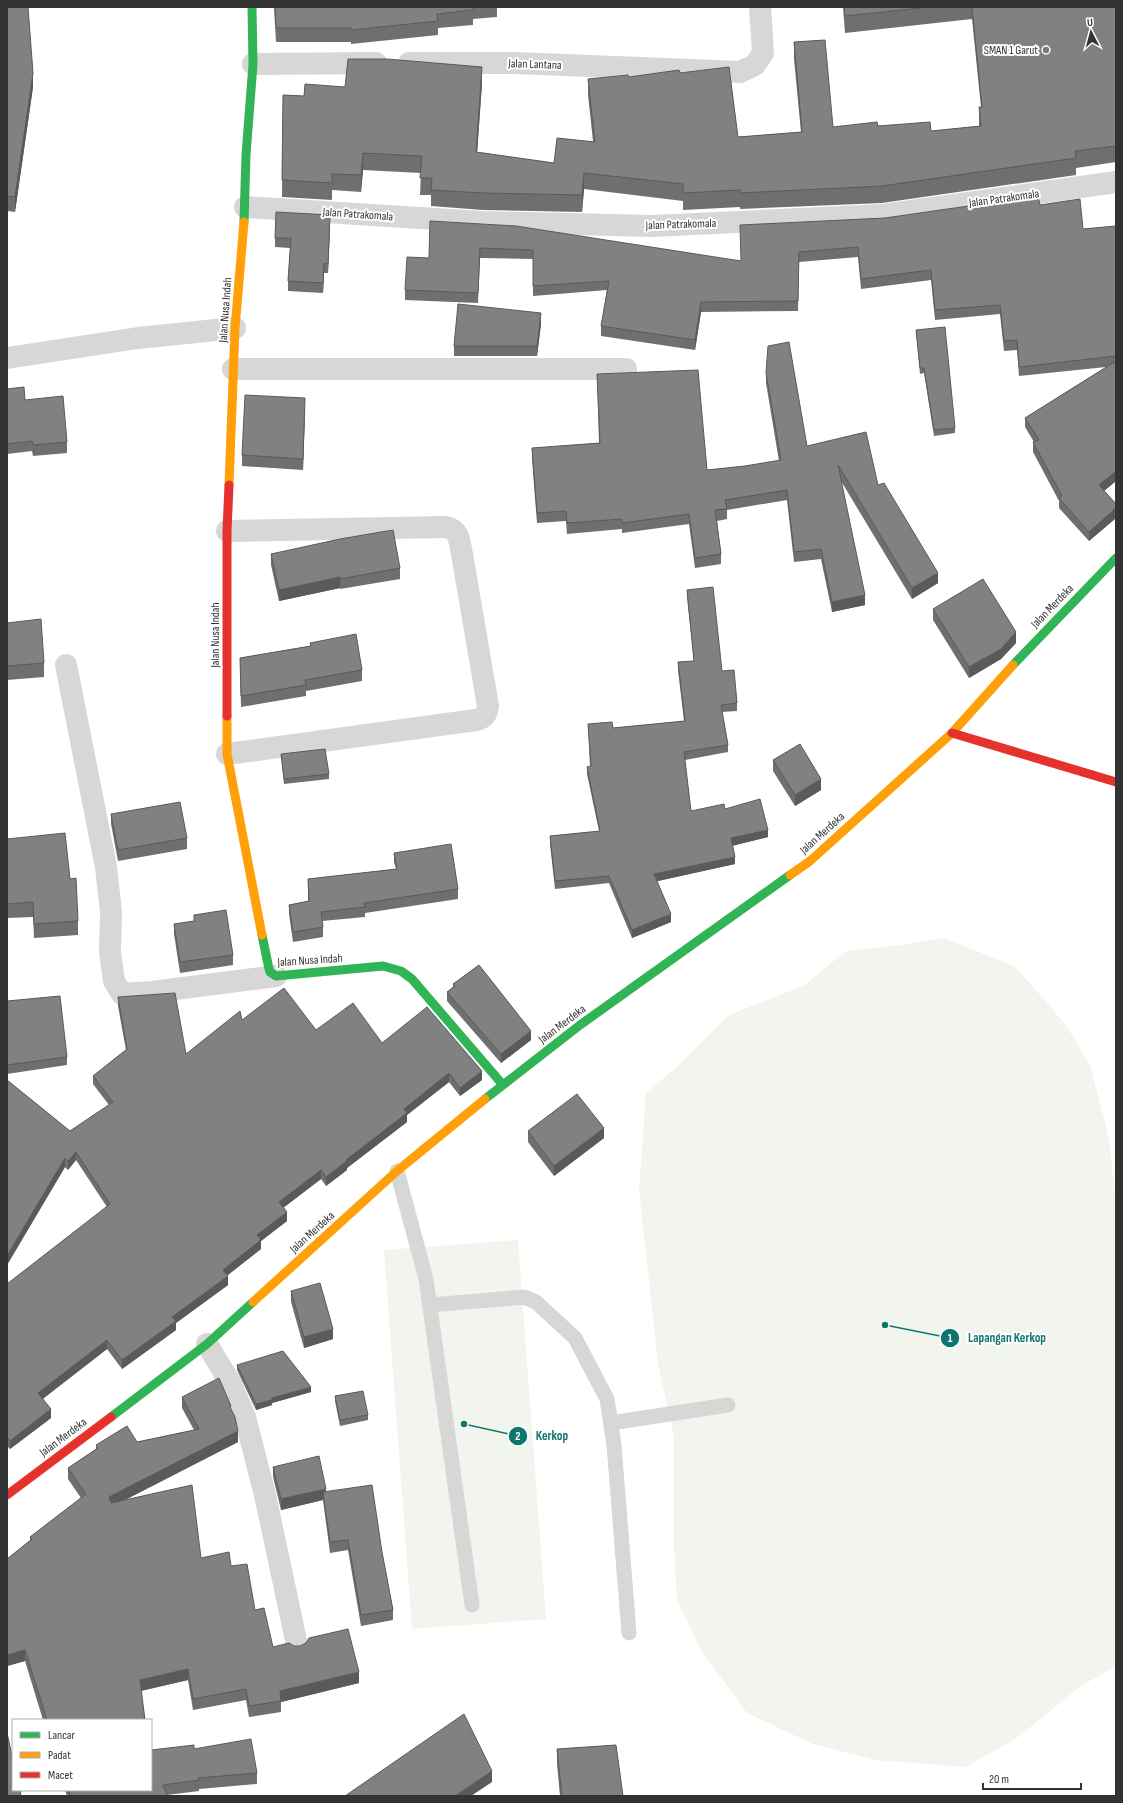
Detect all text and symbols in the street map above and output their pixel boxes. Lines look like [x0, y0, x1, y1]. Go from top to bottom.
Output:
north arrow [1071, 12, 1111, 52]
text: U [1086, 16, 1094, 29]
place label: SMAN 1 Garut [984, 43, 1038, 58]
marker: SMAN 1 Garut [1041, 45, 1051, 55]
street label: Jalan Lantana [507, 56, 562, 73]
street label: Jalan Patrakomala [967, 186, 1040, 211]
street label: Jalan Patrakomala [321, 204, 394, 224]
street label: Jalan Patrakomala [644, 216, 717, 233]
street label: Jalan Nusa Indah [216, 277, 235, 344]
street label: Jalan Merdeka [1027, 581, 1077, 632]
street label: Jalan Nusa Indah [208, 602, 223, 669]
street label: Jalan Merdeka [796, 809, 848, 858]
street label: Jalan Nusa Indah [276, 951, 343, 970]
street label: Jalan Merdeka [535, 1002, 589, 1048]
street label: Jalan Merdeka [286, 1208, 338, 1257]
callout: Lapangan Kerkop [940, 1325, 1054, 1350]
text: Lapangan Kerkop [968, 1330, 1046, 1346]
text: 1 [948, 1331, 953, 1346]
street label: Jalan Merdeka [36, 1415, 90, 1461]
callout: Kerkop [508, 1423, 576, 1448]
text: Kerkop [536, 1428, 568, 1444]
text: 2 [515, 1429, 521, 1444]
legend [12, 1719, 152, 1791]
text: Lancar [48, 1728, 75, 1743]
text: Padat [48, 1748, 71, 1763]
scale bar [983, 1765, 1081, 1791]
text: Macet [48, 1768, 73, 1783]
text: 20 m [989, 1772, 1009, 1787]

